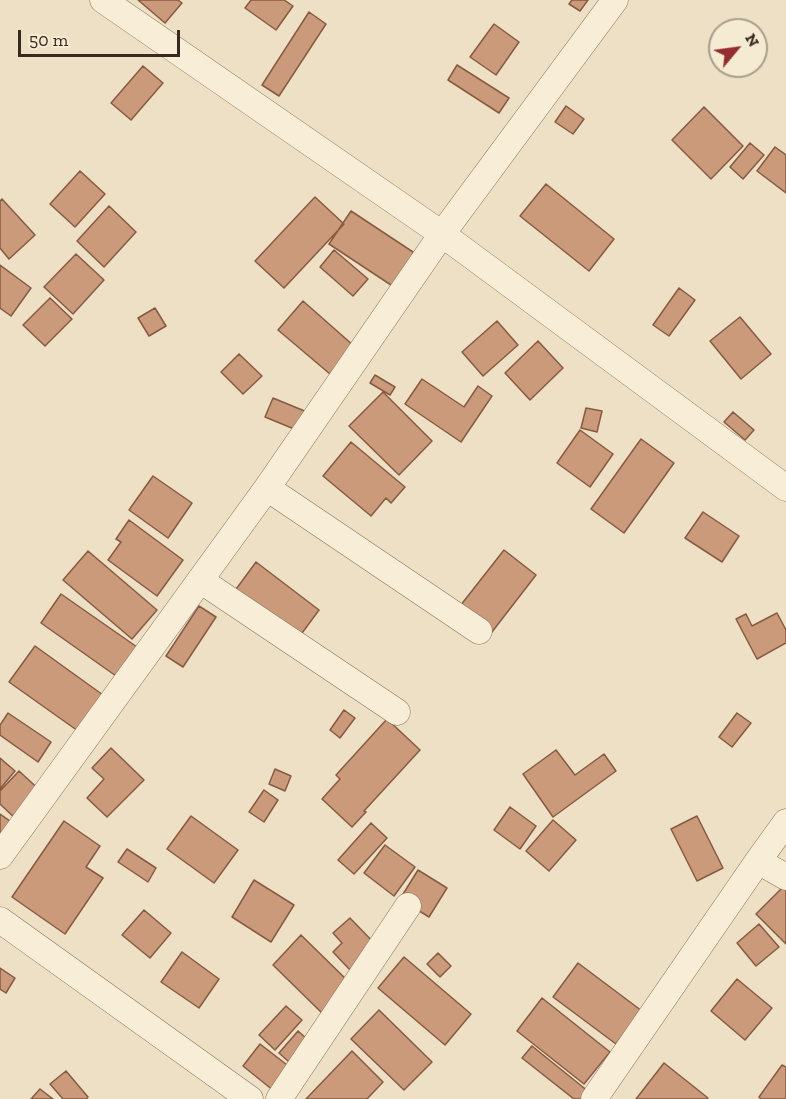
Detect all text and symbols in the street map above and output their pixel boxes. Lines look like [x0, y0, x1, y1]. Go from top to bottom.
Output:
scale bar [21, 18, 183, 56]
north arrow [708, 18, 768, 78]
text: 50 m [29, 29, 68, 51]
text: N [741, 30, 764, 50]

